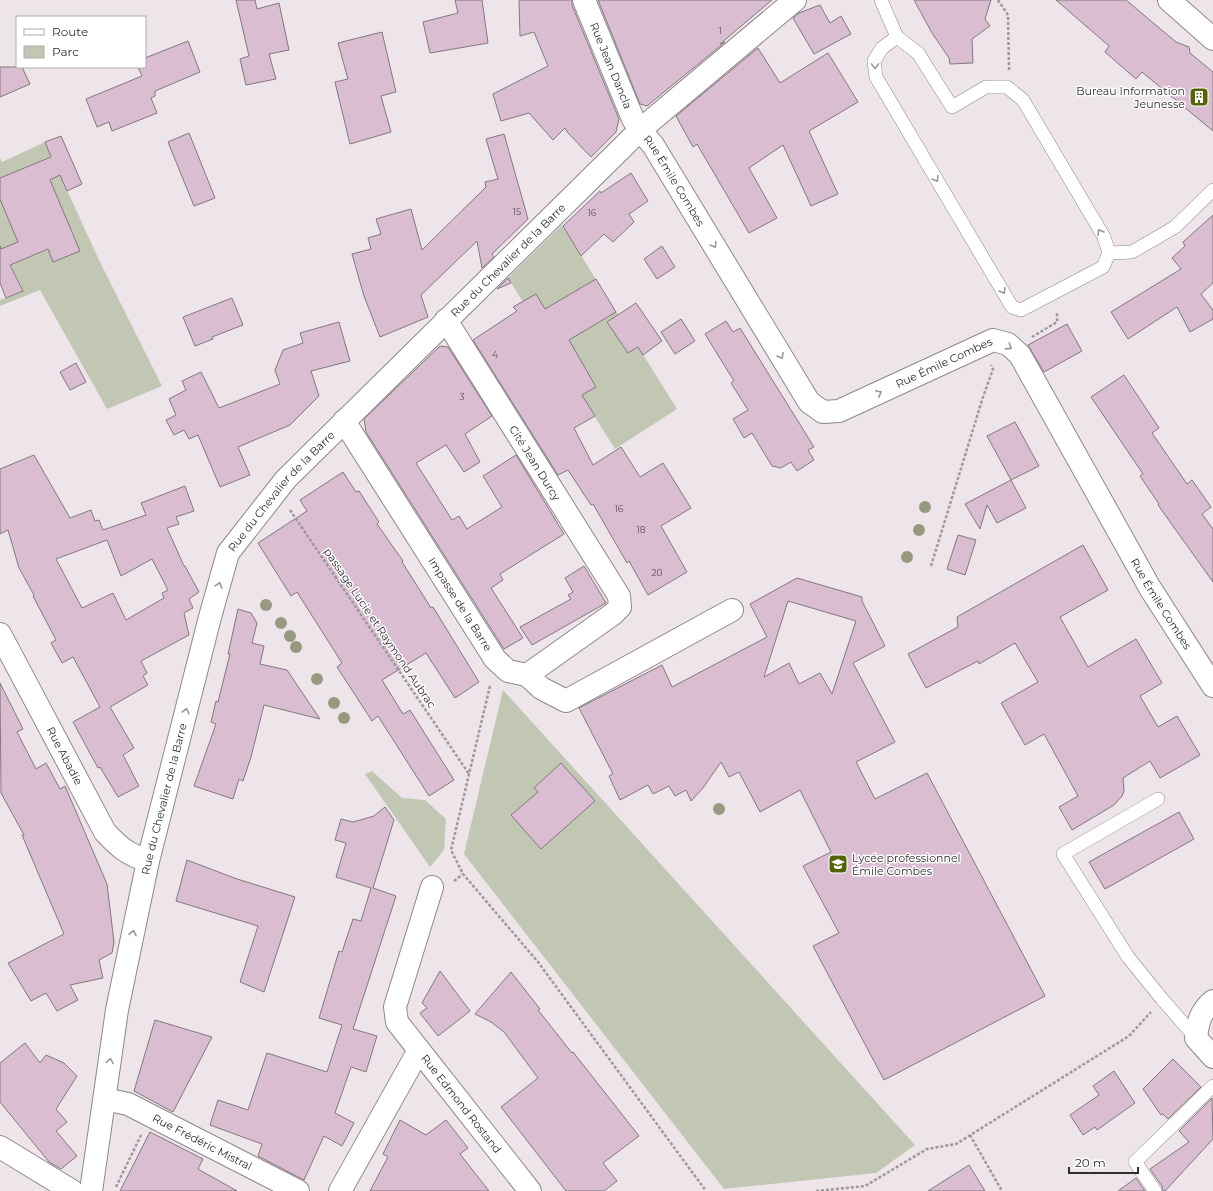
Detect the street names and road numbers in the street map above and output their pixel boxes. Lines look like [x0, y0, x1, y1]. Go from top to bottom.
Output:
street label: Rue Jean Dancla [587, 20, 635, 111]
street label: Rue Émile Combes [640, 132, 708, 229]
street label: Rue du Chevalier de la Barre [447, 200, 569, 320]
street label: Rue Émile Combes [893, 334, 995, 391]
street label: Cité Jean Durcy [506, 423, 564, 503]
street label: Rue du Chevalier de la Barre [225, 428, 338, 554]
street label: passage Lucie et Raymond Aubrac [321, 545, 439, 711]
street label: Impasse de la Barre [425, 555, 495, 654]
street label: Rue Émile Combes [1128, 556, 1195, 653]
street label: Rue du Chevalier de la Barre [138, 721, 190, 876]
street label: Rue Abadie [44, 724, 86, 788]
street label: Rue Edmond Rostand [418, 1051, 505, 1156]
street label: Rue Frédéric Mistral [150, 1111, 254, 1173]

